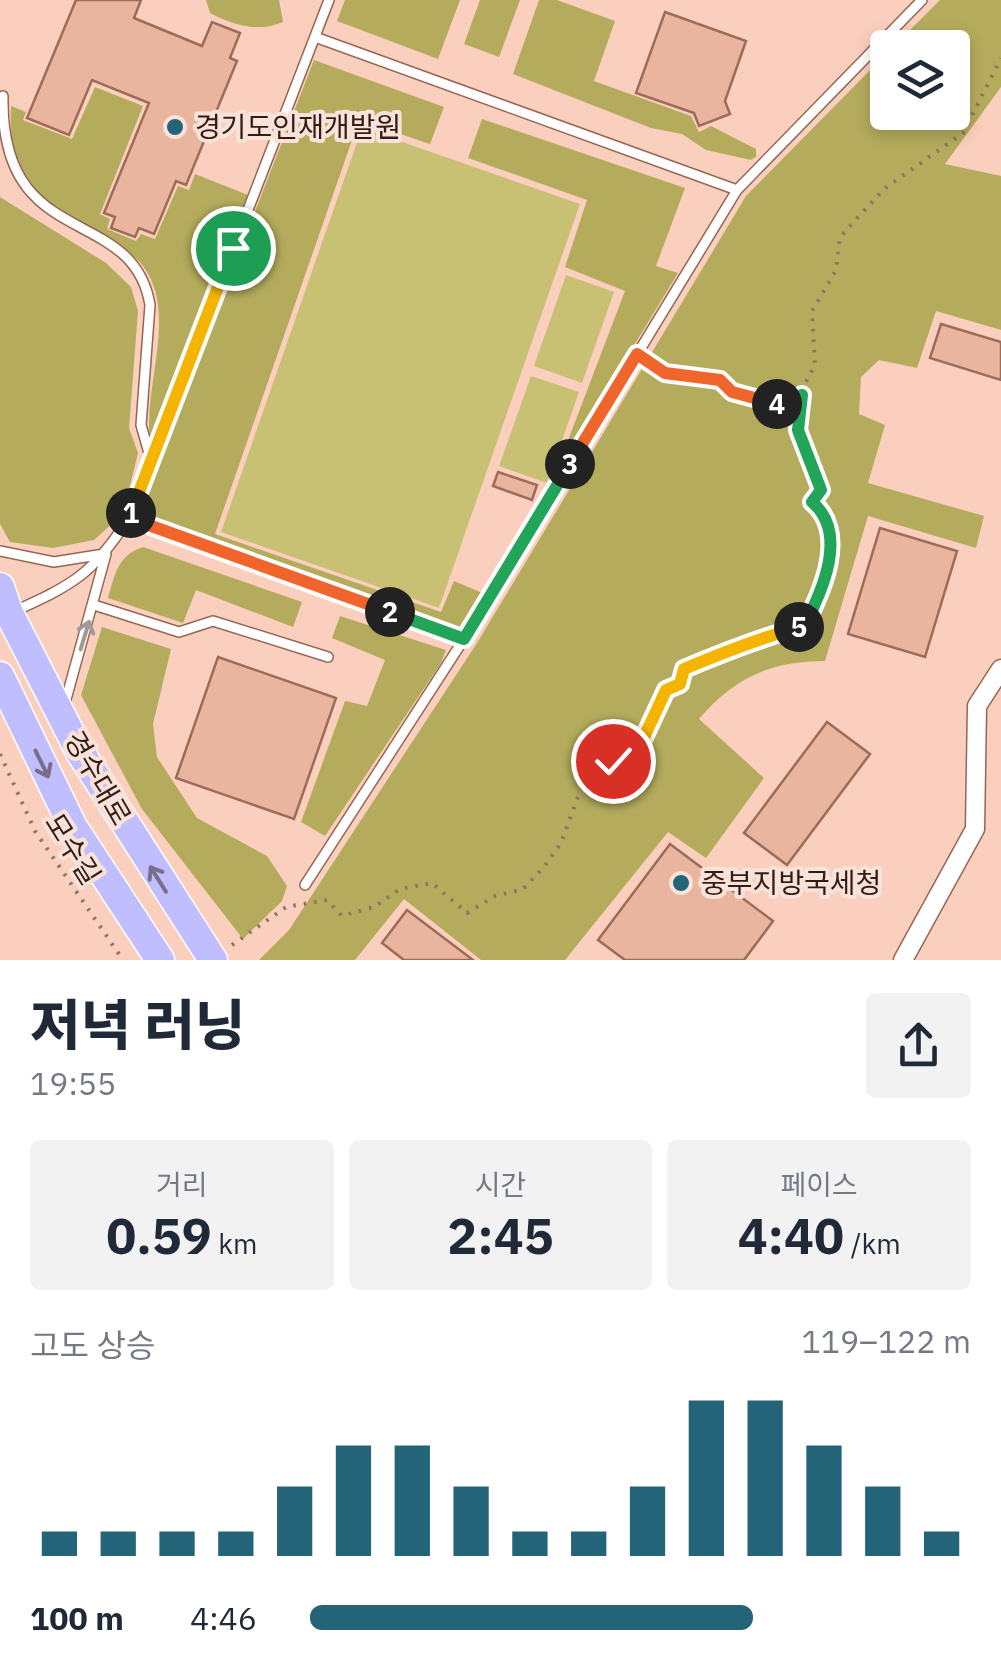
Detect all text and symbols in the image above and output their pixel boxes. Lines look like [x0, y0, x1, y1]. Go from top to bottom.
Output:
map controls [870, 30, 970, 130]
button: layers [870, 30, 970, 130]
place label: 경기도인재개발원 [195, 108, 401, 145]
marker: 경기도인재개발원 [164, 116, 186, 138]
pin [191, 206, 276, 291]
icon: arrive [206, 221, 261, 276]
pin: 4 [752, 379, 802, 429]
text: 4 [769, 385, 785, 422]
pin: 3 [545, 439, 595, 489]
text: 3 [562, 445, 578, 482]
pin: 1 [106, 488, 156, 538]
text: 1 [123, 494, 139, 531]
pin: 2 [365, 587, 415, 637]
text: 2 [382, 593, 398, 630]
pin: 5 [774, 602, 824, 652]
text: 5 [791, 608, 807, 645]
one-way arrow [77, 619, 95, 651]
pin [571, 719, 656, 804]
street label: 경수대로 [57, 724, 140, 832]
icon: check [586, 734, 641, 789]
one-way arrow [34, 748, 53, 778]
street label: 모수길 [37, 806, 110, 891]
place label: 중부지방국세청 [701, 864, 881, 901]
one-way arrow [148, 865, 169, 894]
marker: 중부지방국세청 [670, 872, 692, 894]
text: 저녁 러닝 [30, 989, 245, 1060]
button: share [866, 993, 971, 1098]
text: 19:55 [30, 1062, 116, 1104]
text: 거리 [156, 1166, 208, 1203]
text: 시간 [475, 1166, 526, 1203]
text: 페이스 [781, 1166, 858, 1203]
text: 0.59 [106, 1203, 212, 1268]
text: 2:45 [447, 1203, 554, 1268]
text: 4:40 [738, 1203, 844, 1268]
text: km [212, 1225, 257, 1262]
text: /km [844, 1225, 901, 1262]
text: 119–122 m [801, 1320, 971, 1362]
text: 고도 상승 [30, 1324, 155, 1366]
text: 100 m [30, 1597, 124, 1639]
text: 4:46 [190, 1597, 257, 1639]

